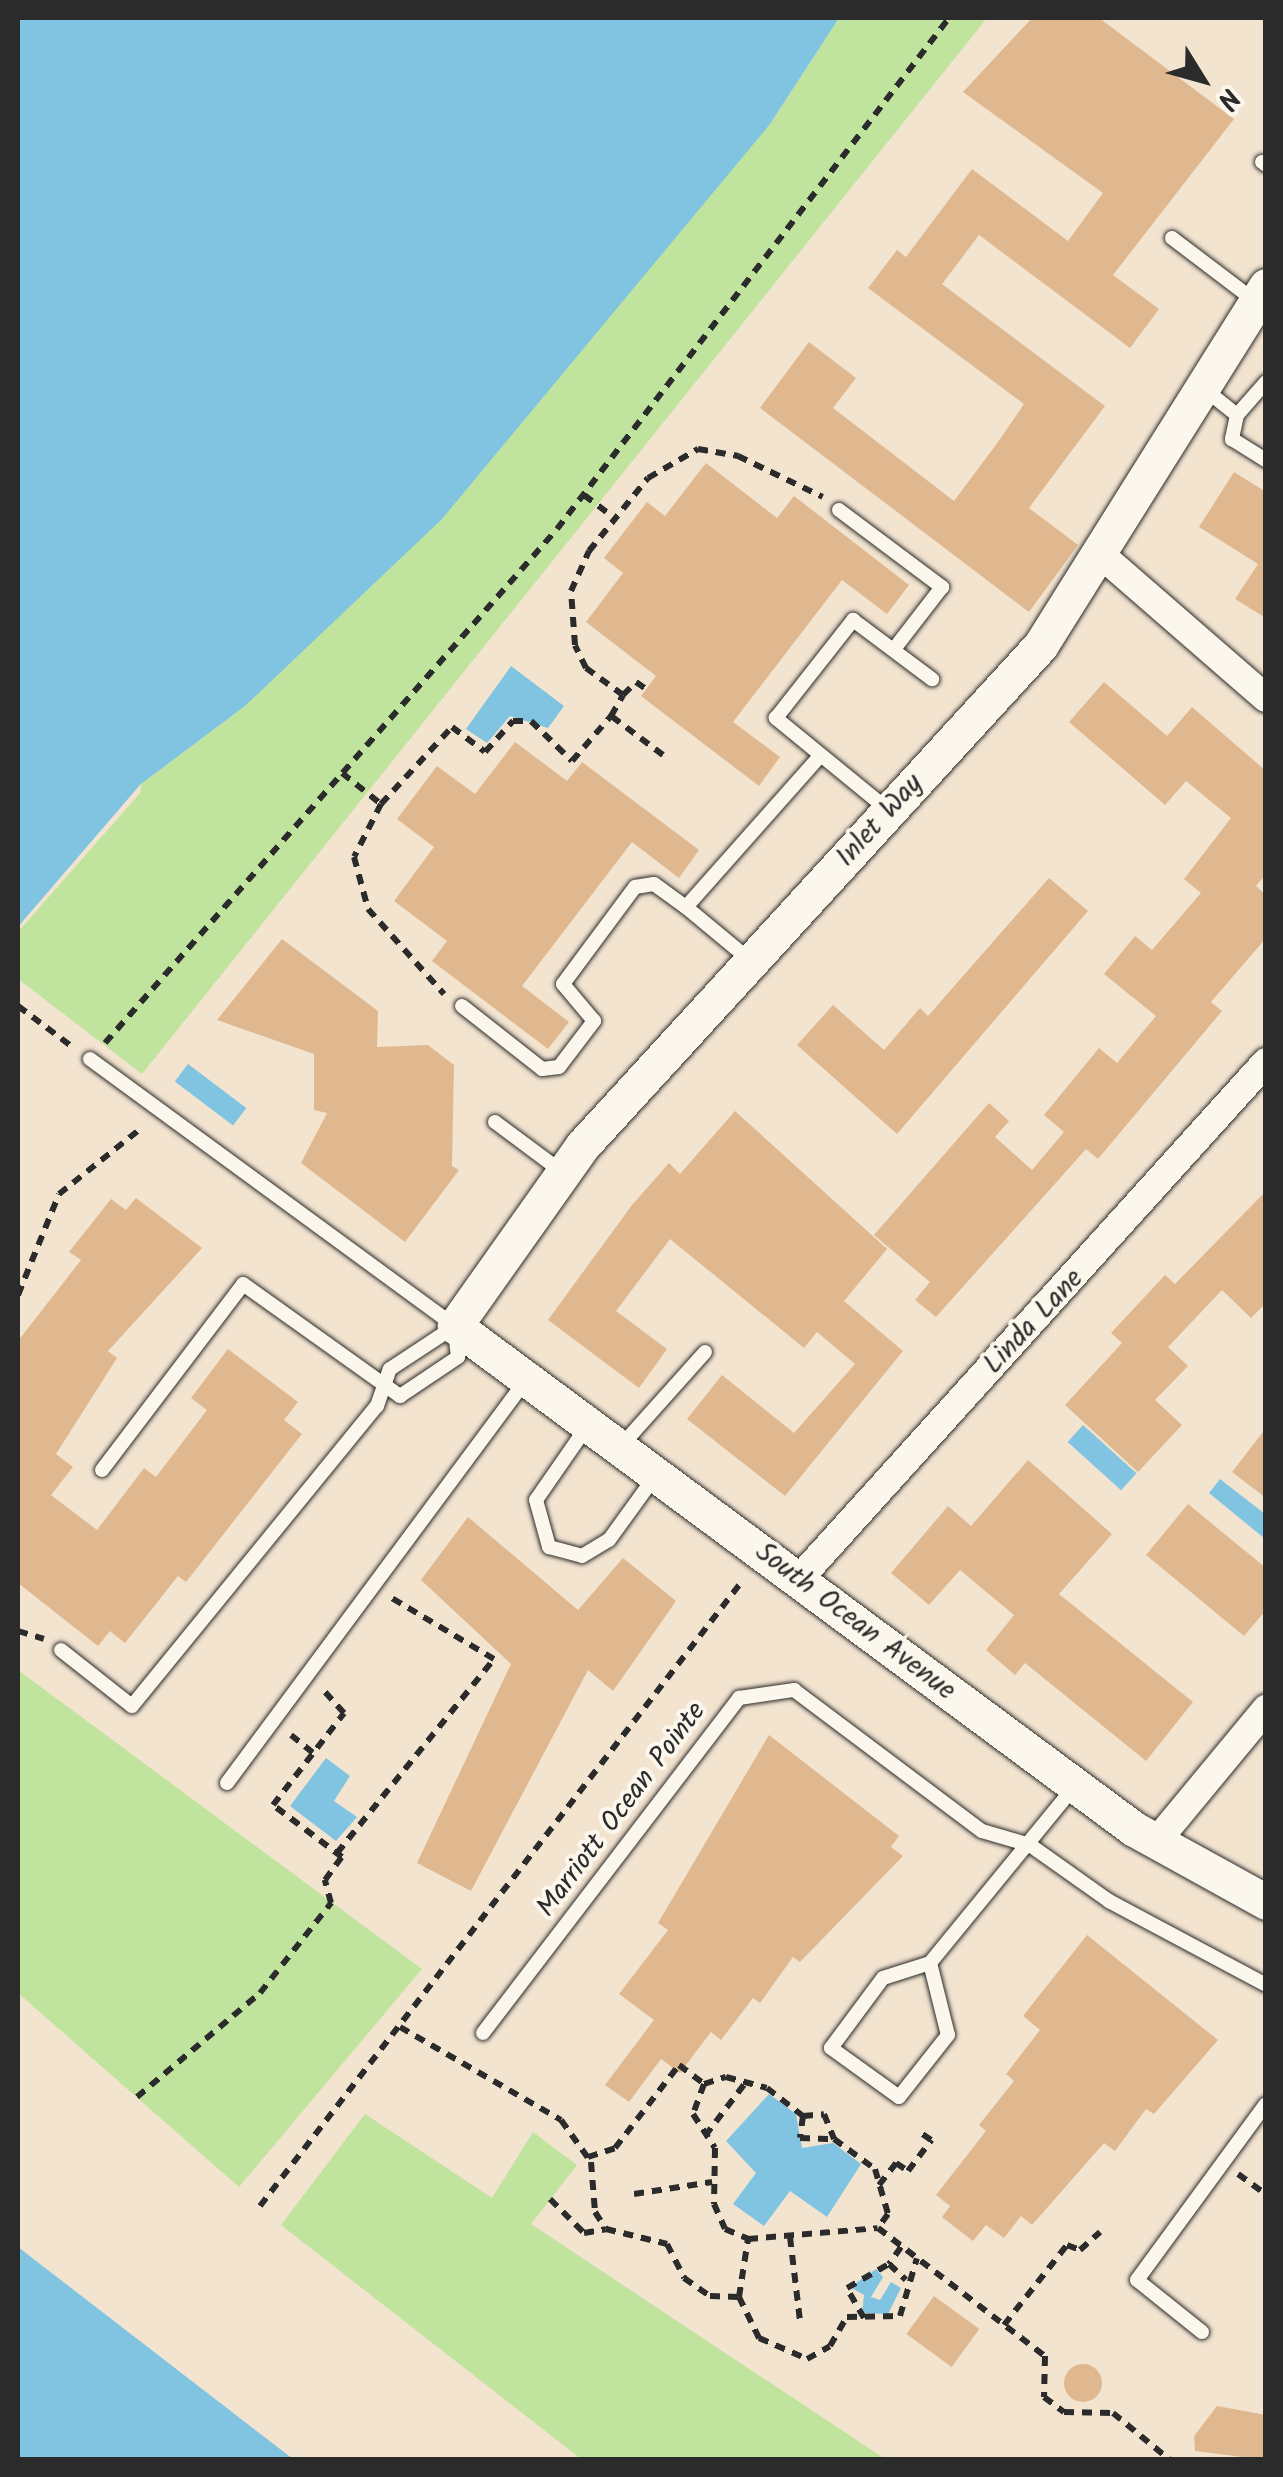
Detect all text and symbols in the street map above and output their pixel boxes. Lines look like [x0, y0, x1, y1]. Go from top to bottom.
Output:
north arrow [1153, 30, 1253, 130]
text: N [1204, 78, 1251, 119]
street label: Inlet Way [830, 768, 930, 874]
street label: Linda Lane [977, 1263, 1091, 1381]
street label: South Ocean Avenue [748, 1536, 962, 1708]
street label: Marriott Ocean Pointe [530, 1696, 714, 1924]

